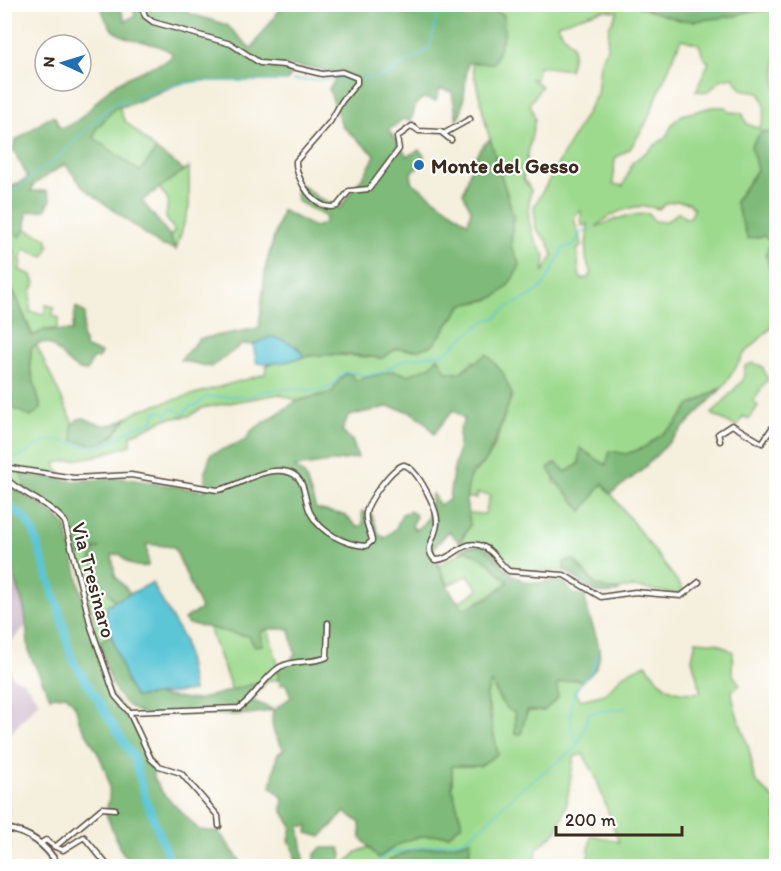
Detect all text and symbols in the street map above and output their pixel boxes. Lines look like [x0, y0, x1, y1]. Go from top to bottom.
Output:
north arrow [33, 33, 93, 93]
text: N [39, 56, 58, 68]
place label: Monte del Gesso [431, 153, 579, 178]
marker: Monte del Gesso [412, 158, 426, 172]
street label: Via Tresinaro [67, 519, 121, 641]
scale bar [556, 799, 682, 837]
text: 200 m [565, 809, 616, 831]

